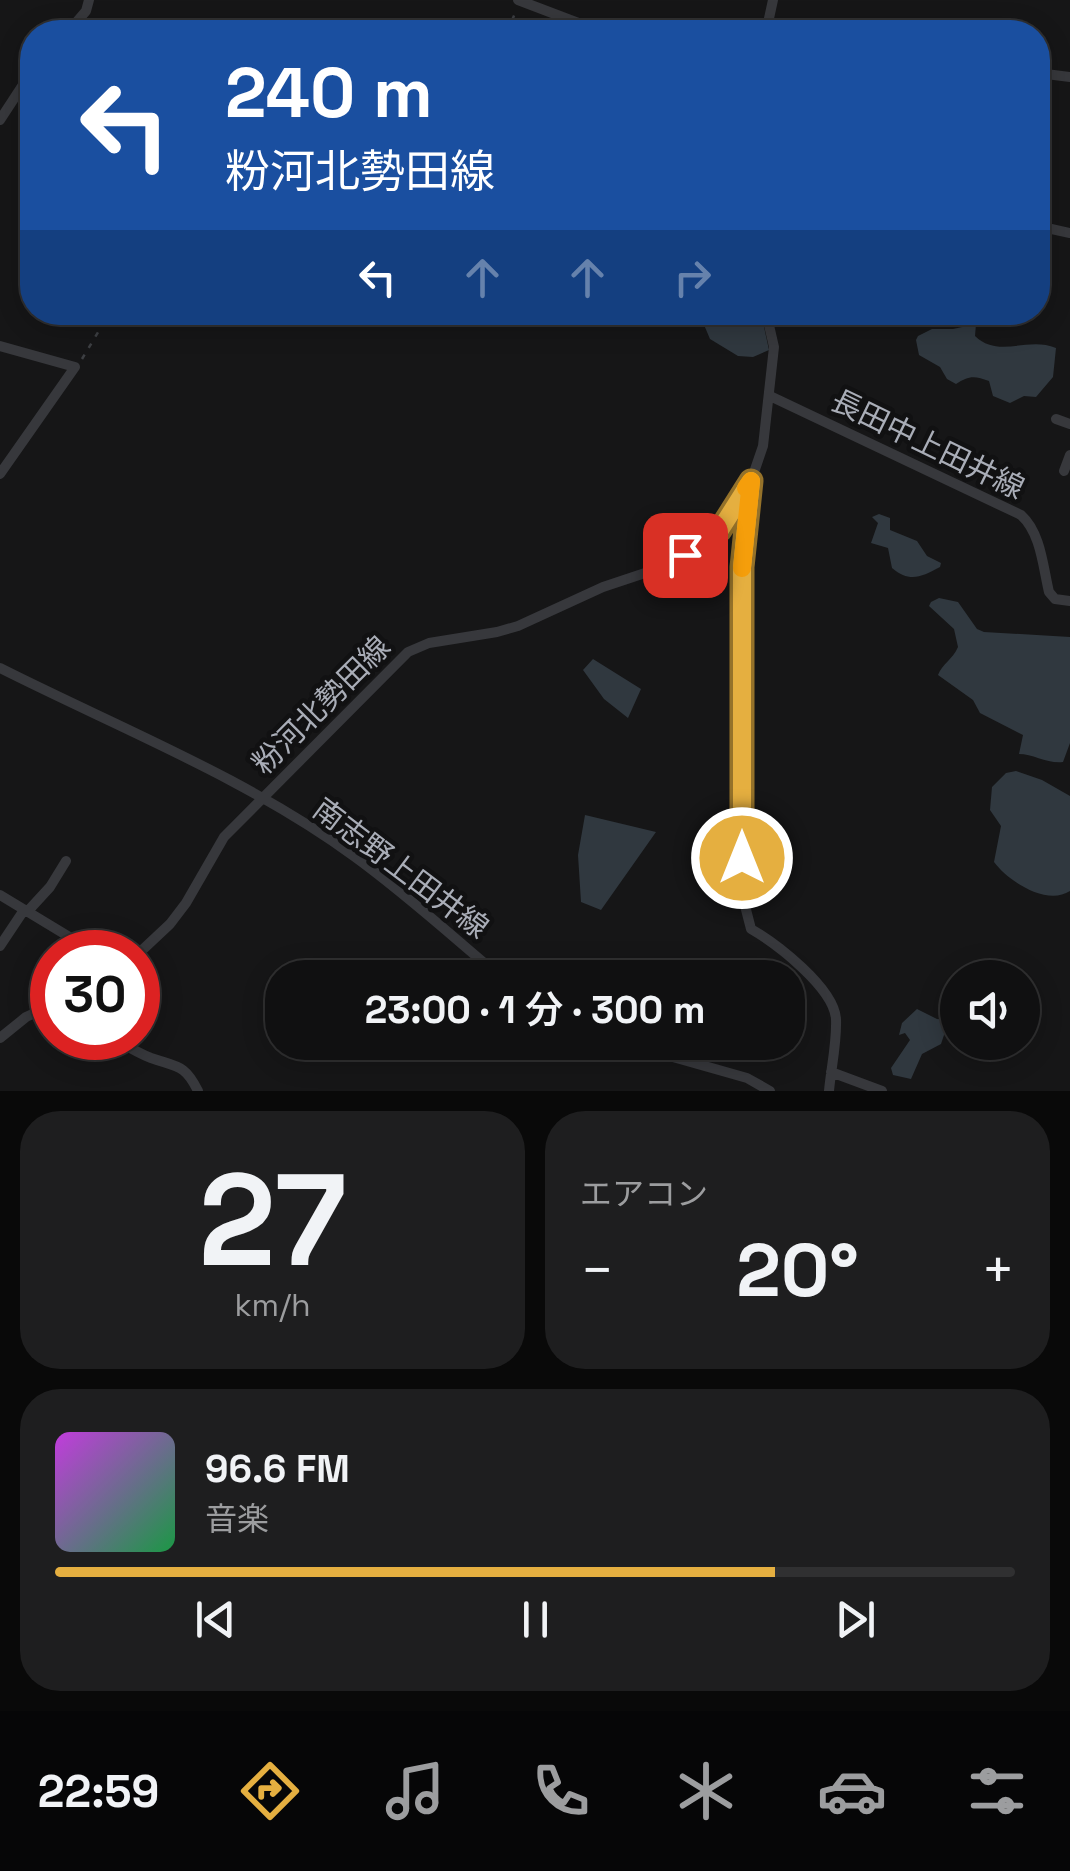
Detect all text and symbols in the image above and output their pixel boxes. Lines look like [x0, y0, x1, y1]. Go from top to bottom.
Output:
text: 240 m [225, 48, 433, 137]
icon: left [60, 60, 190, 190]
text: 粉河北勢田線 [225, 143, 495, 200]
icon: left [350, 250, 405, 305]
icon: ahead [455, 250, 510, 305]
icon: ahead [560, 250, 615, 305]
icon: right [665, 250, 720, 305]
street label: 長田中上田井線 [825, 380, 1031, 508]
pin [643, 513, 728, 598]
icon: arrive [658, 528, 713, 583]
street label: 粉河北勢田線 [244, 628, 398, 782]
street label: 南志野上田井線 [305, 789, 497, 947]
position arrow [690, 806, 794, 910]
speed limit sign: 30 [30, 930, 160, 1060]
map controls [940, 960, 1040, 1060]
button: sound [940, 960, 1040, 1060]
text: 23:00 · 1 分 · 300 m [365, 986, 705, 1034]
text: 27 [199, 1137, 346, 1303]
text: エアコン [580, 1174, 708, 1214]
text: 20° [736, 1222, 859, 1318]
text: − [580, 1235, 614, 1305]
text: + [981, 1235, 1015, 1305]
text: km/h [234, 1285, 311, 1325]
text: 96.6 FM [205, 1445, 350, 1493]
text: 音楽 [205, 1499, 269, 1539]
icon: previous [188, 1592, 243, 1647]
icon: pause [508, 1592, 563, 1647]
icon: next [828, 1592, 883, 1647]
icon: directions [235, 1756, 305, 1826]
icon: music [380, 1756, 450, 1826]
icon: phone [526, 1756, 596, 1826]
icon: climate [671, 1756, 741, 1826]
icon: car [817, 1756, 887, 1826]
icon: filters [962, 1756, 1032, 1826]
text: 22:59 [38, 1763, 159, 1820]

